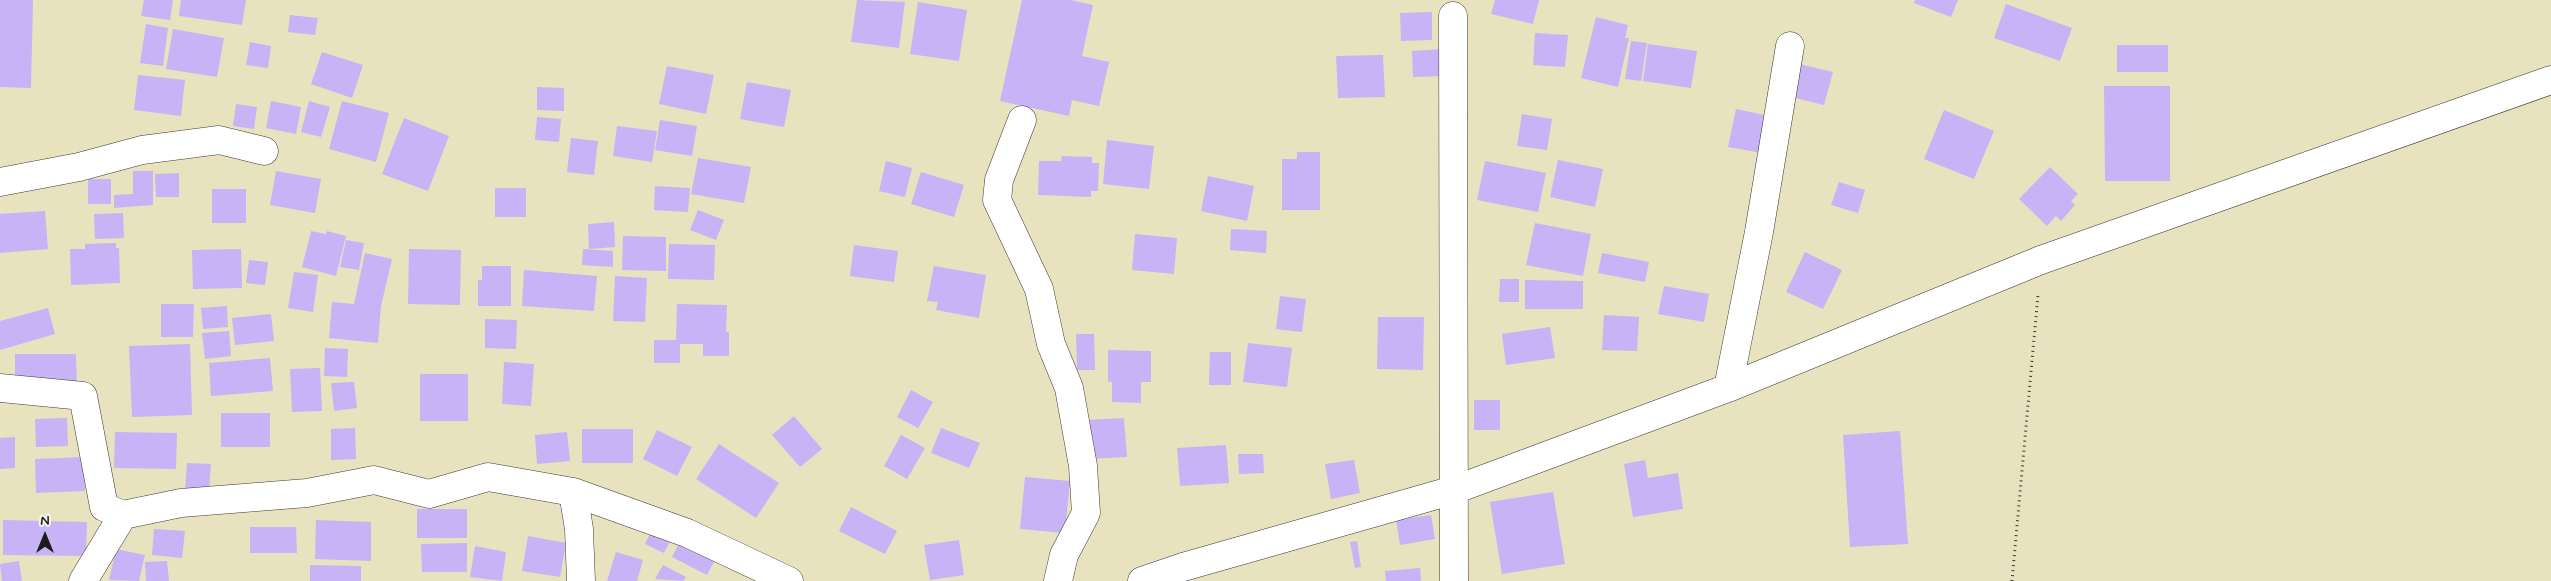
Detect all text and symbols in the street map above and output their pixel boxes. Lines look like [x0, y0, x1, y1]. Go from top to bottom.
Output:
north arrow [20, 511, 70, 561]
text: N [40, 512, 50, 530]

